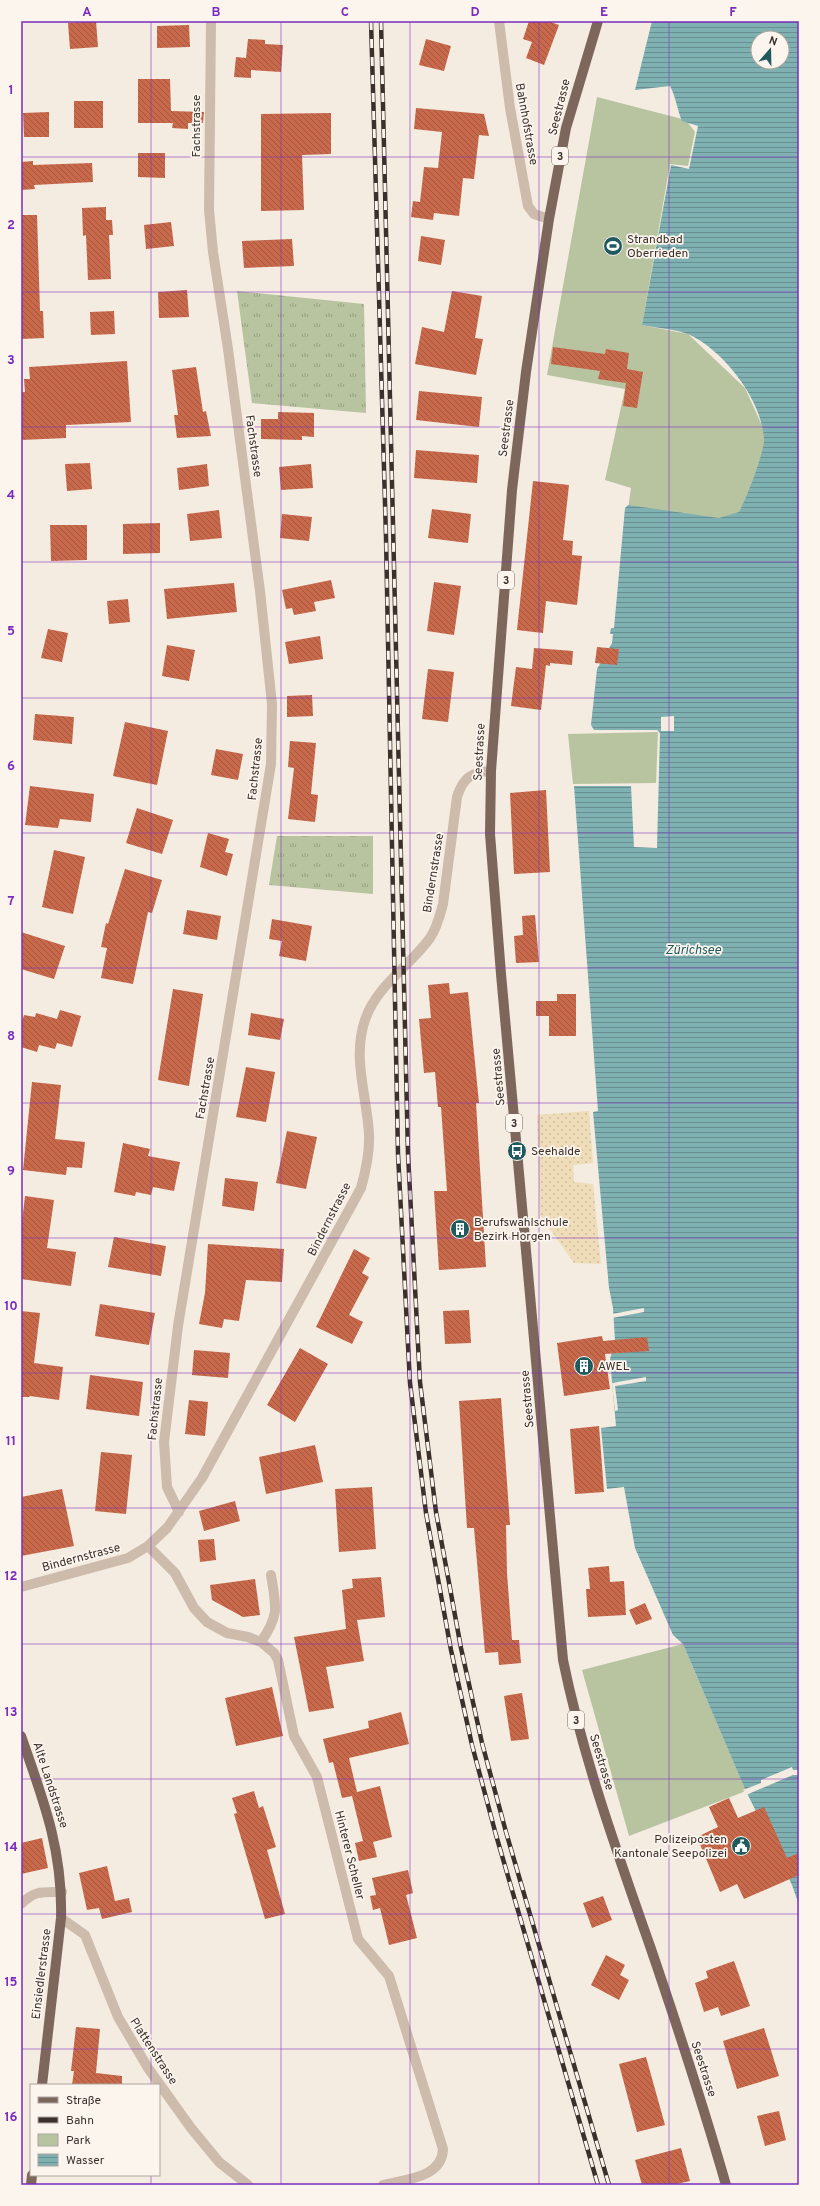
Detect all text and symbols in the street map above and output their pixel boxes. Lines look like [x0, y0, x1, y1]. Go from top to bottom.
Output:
text: A [82, 5, 92, 21]
text: B [212, 5, 221, 21]
text: C [341, 5, 349, 21]
text: D [470, 5, 480, 21]
text: E [600, 5, 608, 21]
text: F [729, 5, 737, 21]
north arrow [750, 30, 790, 70]
text: N [767, 34, 779, 49]
street label: Seestrasse [545, 77, 575, 137]
street label: Bahnhofstrasse [511, 82, 541, 166]
text: 1 [8, 83, 14, 99]
street label: Fachstrasse [189, 95, 205, 157]
road number: 3 [552, 147, 568, 165]
text: 2 [7, 218, 15, 234]
place label: Strandbad Oberrieden [627, 232, 688, 262]
sports icon: Strandbad Oberrieden [602, 235, 624, 257]
text: 3 [7, 353, 15, 369]
street label: Seestrasse [496, 398, 518, 458]
street label: Fachstrasse [241, 414, 265, 478]
text: 4 [7, 488, 15, 504]
road number: 3 [498, 571, 514, 589]
text: 5 [7, 624, 15, 640]
street label: Seestrasse [470, 723, 490, 781]
street label: Fachstrasse [245, 737, 267, 801]
text: 6 [7, 759, 15, 775]
street label: Bindernstrasse [420, 832, 448, 914]
text: 7 [8, 894, 15, 910]
water label: Zürichsee [665, 943, 721, 959]
text: 8 [7, 1029, 15, 1045]
street label: Seestrasse [489, 1047, 509, 1106]
street label: Fachstrasse [193, 1056, 219, 1121]
road number: 3 [506, 1114, 522, 1132]
bus stop icon: Seehalde [506, 1140, 528, 1162]
place label: Seehalde [531, 1144, 581, 1160]
text: 9 [7, 1164, 15, 1180]
street label: Bindernstrasse [305, 1180, 355, 1259]
place label: Berufswahlschule Bezirk Horgen [474, 1215, 568, 1245]
building icon: Berufswahlschule Bezirk Horgen [449, 1218, 471, 1240]
text: 10 [4, 1299, 18, 1315]
building icon: AWEL [573, 1355, 595, 1377]
place label: AWEL [598, 1359, 630, 1375]
street label: Seestrasse [518, 1369, 538, 1428]
street label: Fachstrasse [145, 1377, 167, 1441]
text: 11 [6, 1434, 16, 1450]
street label: Bindernstrasse [40, 1540, 122, 1576]
text: 12 [4, 1569, 18, 1585]
text: 13 [5, 1705, 18, 1721]
road number: 3 [568, 1711, 584, 1729]
street label: Seestrasse [585, 1732, 617, 1792]
street label: Alte Landstrasse [29, 1740, 72, 1830]
street label: Hinterer Scheller [330, 1809, 368, 1902]
place label: Polizeiposten Kantonale Seepolizei [614, 1832, 727, 1862]
public building icon: Polizeiposten Kantonale Seepolizei [730, 1835, 752, 1857]
text: 14 [4, 1840, 18, 1856]
street label: Einsiedlerstrasse [28, 1928, 55, 2020]
text: 15 [4, 1975, 18, 1991]
street label: Plattenstrasse [126, 2015, 181, 2088]
street label: Seestrasse [686, 2039, 720, 2099]
legend [30, 2084, 160, 2176]
text: Straße [66, 2093, 101, 2109]
text: 16 [4, 2110, 18, 2126]
text: Bahn [66, 2113, 94, 2129]
text: Park [66, 2133, 91, 2149]
text: Wasser [66, 2153, 105, 2169]

